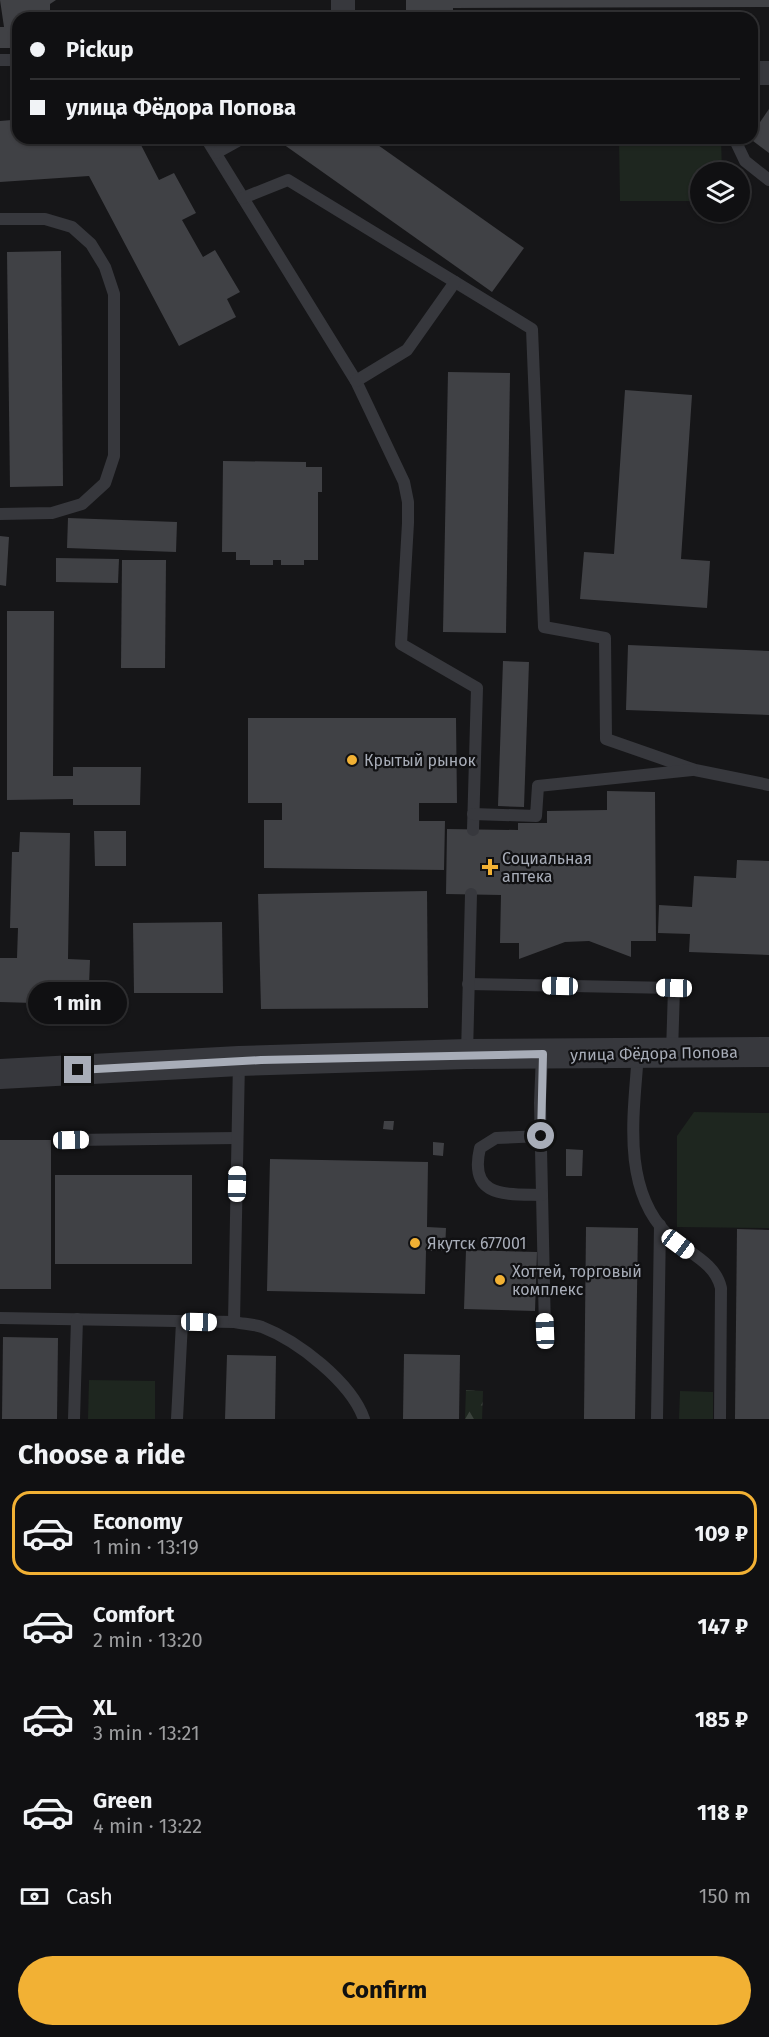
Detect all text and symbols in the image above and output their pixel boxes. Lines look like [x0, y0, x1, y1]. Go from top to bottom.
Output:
text: Pickup [66, 36, 134, 63]
text: улица Фёдора Попова [66, 94, 296, 121]
map controls [690, 162, 750, 222]
button: layers [690, 162, 750, 222]
place label: Крытый рынок [364, 751, 477, 770]
marker: Крытый рынок [345, 753, 359, 767]
place label: Социальная аптека [502, 849, 592, 886]
marker: Социальная аптека [483, 860, 497, 874]
car [542, 977, 578, 995]
car [656, 979, 692, 997]
callout: 1 min [28, 983, 128, 1025]
text: 1 min [53, 991, 102, 1015]
street label: улица Фёдора Попова [570, 1043, 738, 1064]
route end [64, 1056, 91, 1083]
route start [527, 1122, 554, 1149]
car [53, 1131, 89, 1149]
car [228, 1166, 246, 1202]
car [658, 1226, 698, 1262]
place label: Якутск 677001 [427, 1234, 526, 1253]
marker: Якутск 677001 [408, 1236, 422, 1250]
place label: Хоттей, торговый комплекс [512, 1262, 642, 1299]
marker: Хоттей, торговый комплекс [493, 1273, 507, 1287]
car [181, 1313, 217, 1331]
car [535, 1313, 555, 1349]
text: Choose a ride [18, 1439, 185, 1471]
icon: car [21, 1506, 75, 1560]
text: Economy [93, 1508, 182, 1535]
text: 109 ₽ [695, 1520, 748, 1547]
text: 1 min · 13:19 [93, 1535, 199, 1559]
icon: car [21, 1599, 75, 1653]
text: Comfort [93, 1601, 174, 1628]
text: 147 ₽ [697, 1613, 748, 1640]
text: 2 min · 13:20 [93, 1628, 203, 1652]
icon: car [21, 1692, 75, 1746]
text: XL [93, 1694, 117, 1721]
text: 185 ₽ [695, 1706, 748, 1733]
text: 3 min · 13:21 [93, 1721, 200, 1745]
icon: car [21, 1785, 75, 1839]
text: Green [93, 1787, 152, 1814]
text: 118 ₽ [697, 1799, 748, 1826]
text: 4 min · 13:22 [93, 1814, 202, 1838]
icon: cash [18, 1880, 51, 1913]
text: Cash [66, 1883, 113, 1910]
text: 150 m [699, 1884, 751, 1908]
button: Confirm [18, 1956, 751, 2025]

